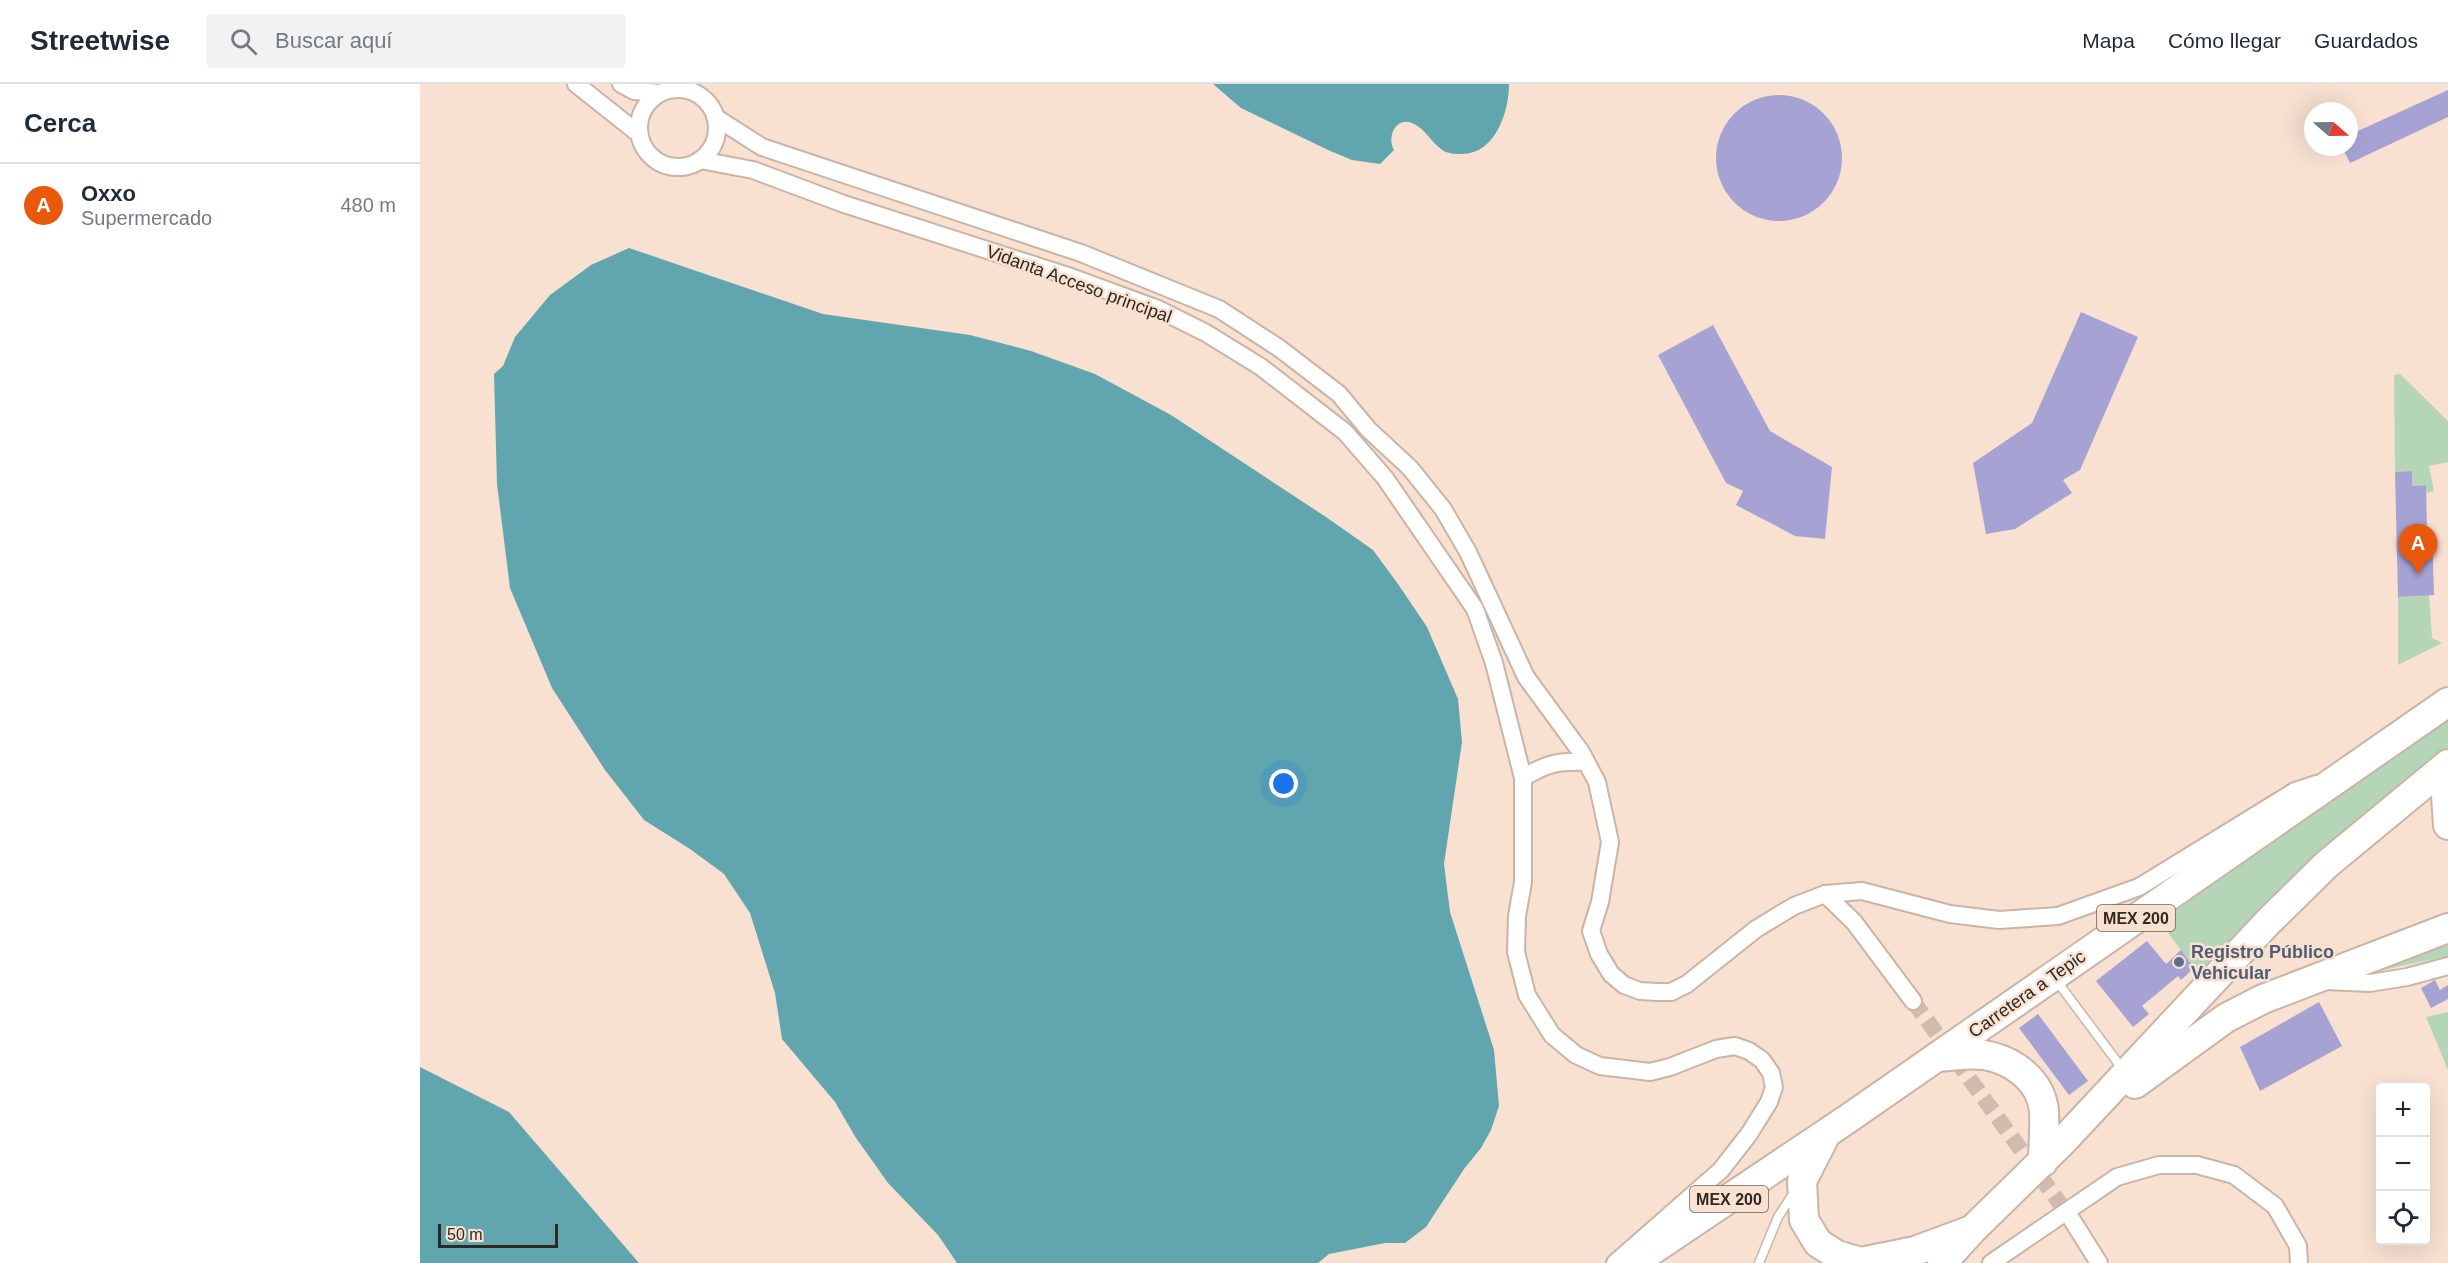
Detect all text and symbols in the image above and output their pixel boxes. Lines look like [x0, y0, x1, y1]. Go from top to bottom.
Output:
search box [206, 14, 626, 68]
text: Streetwise [30, 25, 170, 56]
icon: search [227, 25, 260, 58]
text: Buscar aquí [275, 28, 392, 53]
text: Mapa [2082, 29, 2135, 52]
text: Cómo llegar [2168, 29, 2281, 52]
text: Guardados [2314, 29, 2418, 52]
north arrow [2304, 102, 2358, 156]
text: Cerca [24, 108, 96, 138]
text: Oxxo [81, 181, 136, 206]
text: A [36, 194, 51, 216]
text: 480 m [340, 194, 396, 216]
text: Supermercado [81, 207, 212, 229]
street label: Vidanta Acceso principal [984, 241, 1174, 327]
pin: A [2398, 524, 2438, 574]
your location [1269, 769, 1298, 798]
road number: MEX 200 [2097, 905, 2175, 931]
place label: Registro Público Vehicular [2191, 942, 2334, 983]
street label: Carretera a Tepic [1965, 946, 2089, 1042]
marker: Registro Público Vehicular [2172, 955, 2186, 969]
map controls [2376, 1083, 2430, 1245]
button: + [2376, 1083, 2430, 1137]
button: − [2376, 1137, 2430, 1191]
road number: MEX 200 [1690, 1186, 1768, 1212]
button: locate [2376, 1191, 2430, 1245]
scale bar [438, 1221, 558, 1248]
text: 50 m [447, 1226, 483, 1243]

